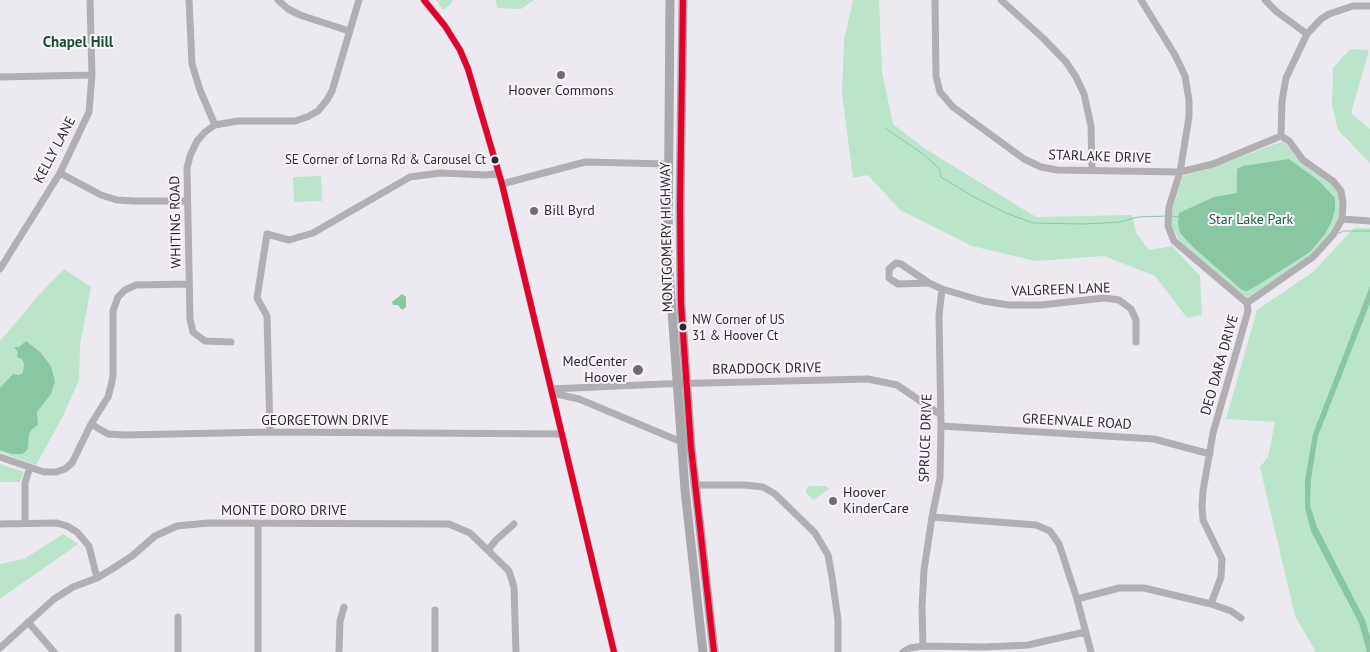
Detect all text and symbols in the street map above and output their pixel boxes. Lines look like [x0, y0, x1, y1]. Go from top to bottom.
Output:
district label: Chapel Hill [43, 34, 113, 52]
marker: Hoover Commons [555, 69, 567, 81]
place label: Hoover Commons [508, 83, 614, 99]
street label: KELLY LANE [30, 114, 80, 186]
street label: STARLAKE DRIVE [1048, 147, 1152, 167]
place label: SE Corner of Lorna Rd & Carousel Ct [285, 152, 486, 168]
marker: SE Corner of Lorna Rd & Carousel Ct [490, 155, 500, 165]
street label: MONTGOMERY HIGHWAY [657, 162, 677, 312]
street label: WHITING ROAD [167, 175, 185, 269]
place label: Bill Byrd [544, 203, 595, 219]
marker: Bill Byrd [528, 205, 540, 217]
park label: Star Lake Park [1209, 212, 1293, 228]
street label: VALGREEN LANE [1011, 280, 1111, 300]
place label: NW Corner of US 31 & Hoover Ct [692, 312, 785, 343]
street label: DEO DARA DRIVE [1198, 313, 1242, 417]
marker: NW Corner of US 31 & Hoover Ct [678, 322, 688, 332]
place label: MedCenter Hoover [563, 354, 627, 387]
street label: BRADDOCK DRIVE [712, 360, 822, 378]
marker: MedCenter Hoover [631, 363, 645, 377]
street label: SPRUCE DRIVE [916, 393, 936, 483]
street label: GREENVALE ROAD [1022, 411, 1132, 433]
street label: GEORGETOWN DRIVE [261, 413, 389, 429]
place label: Hoover KinderCare [843, 485, 909, 518]
marker: Hoover KinderCare [827, 495, 839, 507]
street label: MONTE DORO DRIVE [221, 503, 347, 519]

